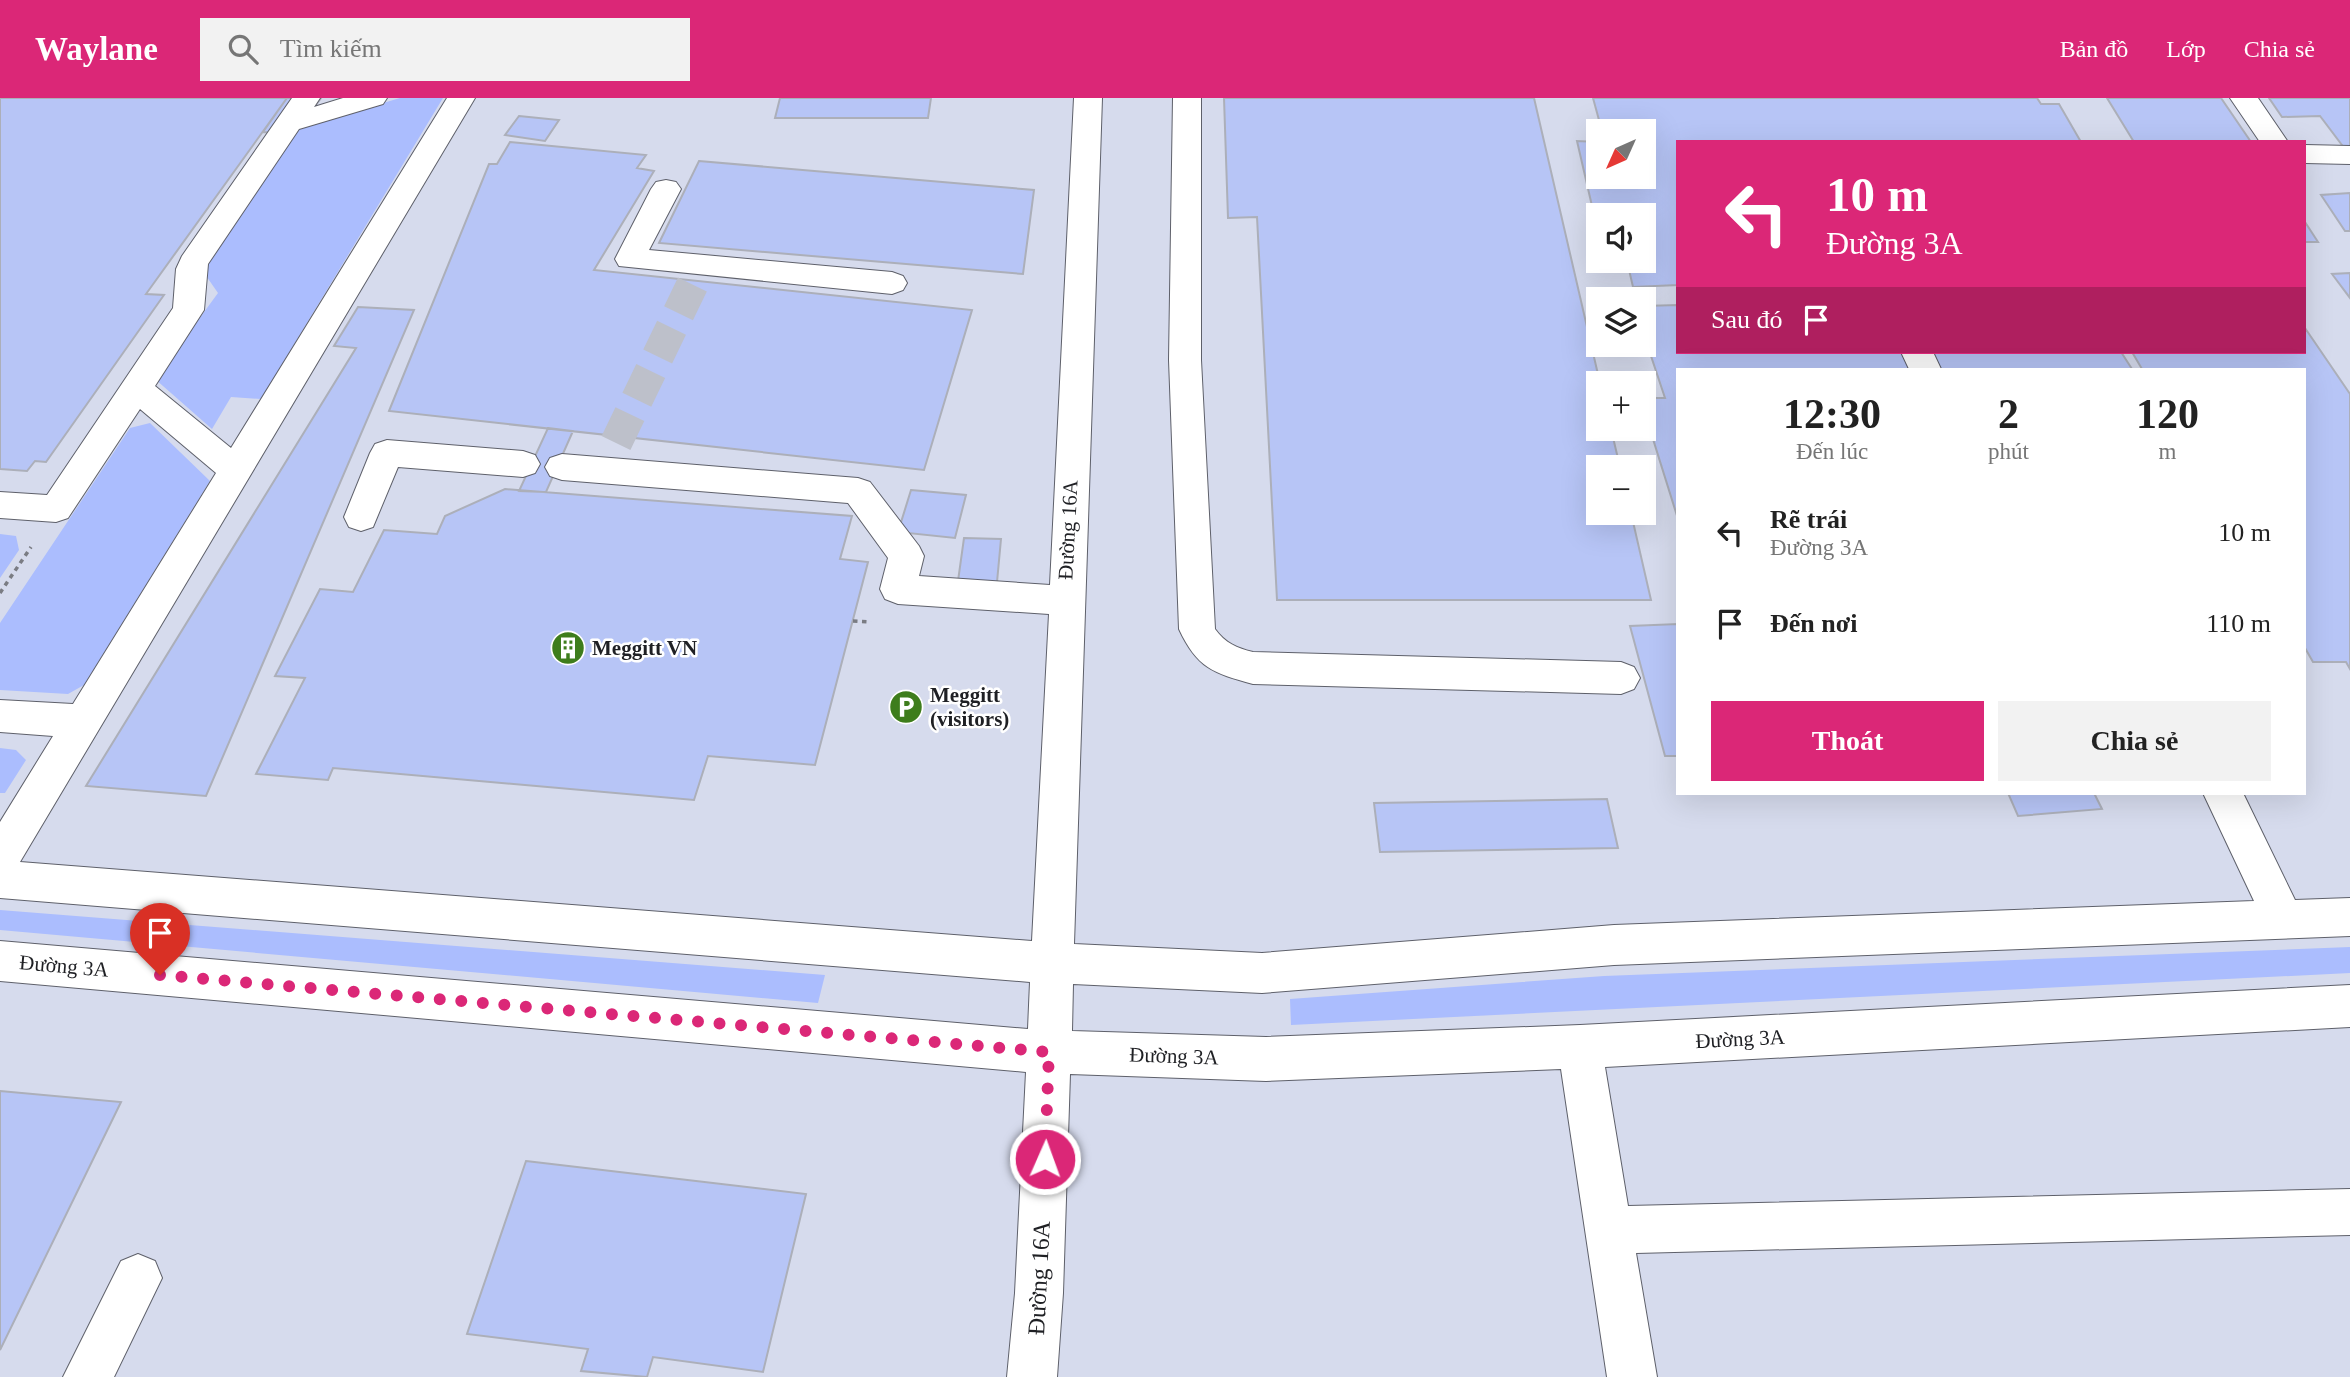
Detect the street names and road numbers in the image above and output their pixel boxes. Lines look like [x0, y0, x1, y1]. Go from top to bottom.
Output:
street label: Đường 16A [1053, 479, 1083, 581]
street label: Đường 3A [18, 950, 110, 982]
street label: Đường 3A [1695, 1025, 1786, 1053]
street label: Đường 3A [1129, 1042, 1220, 1070]
street label: Đường 16A [1023, 1220, 1055, 1336]

